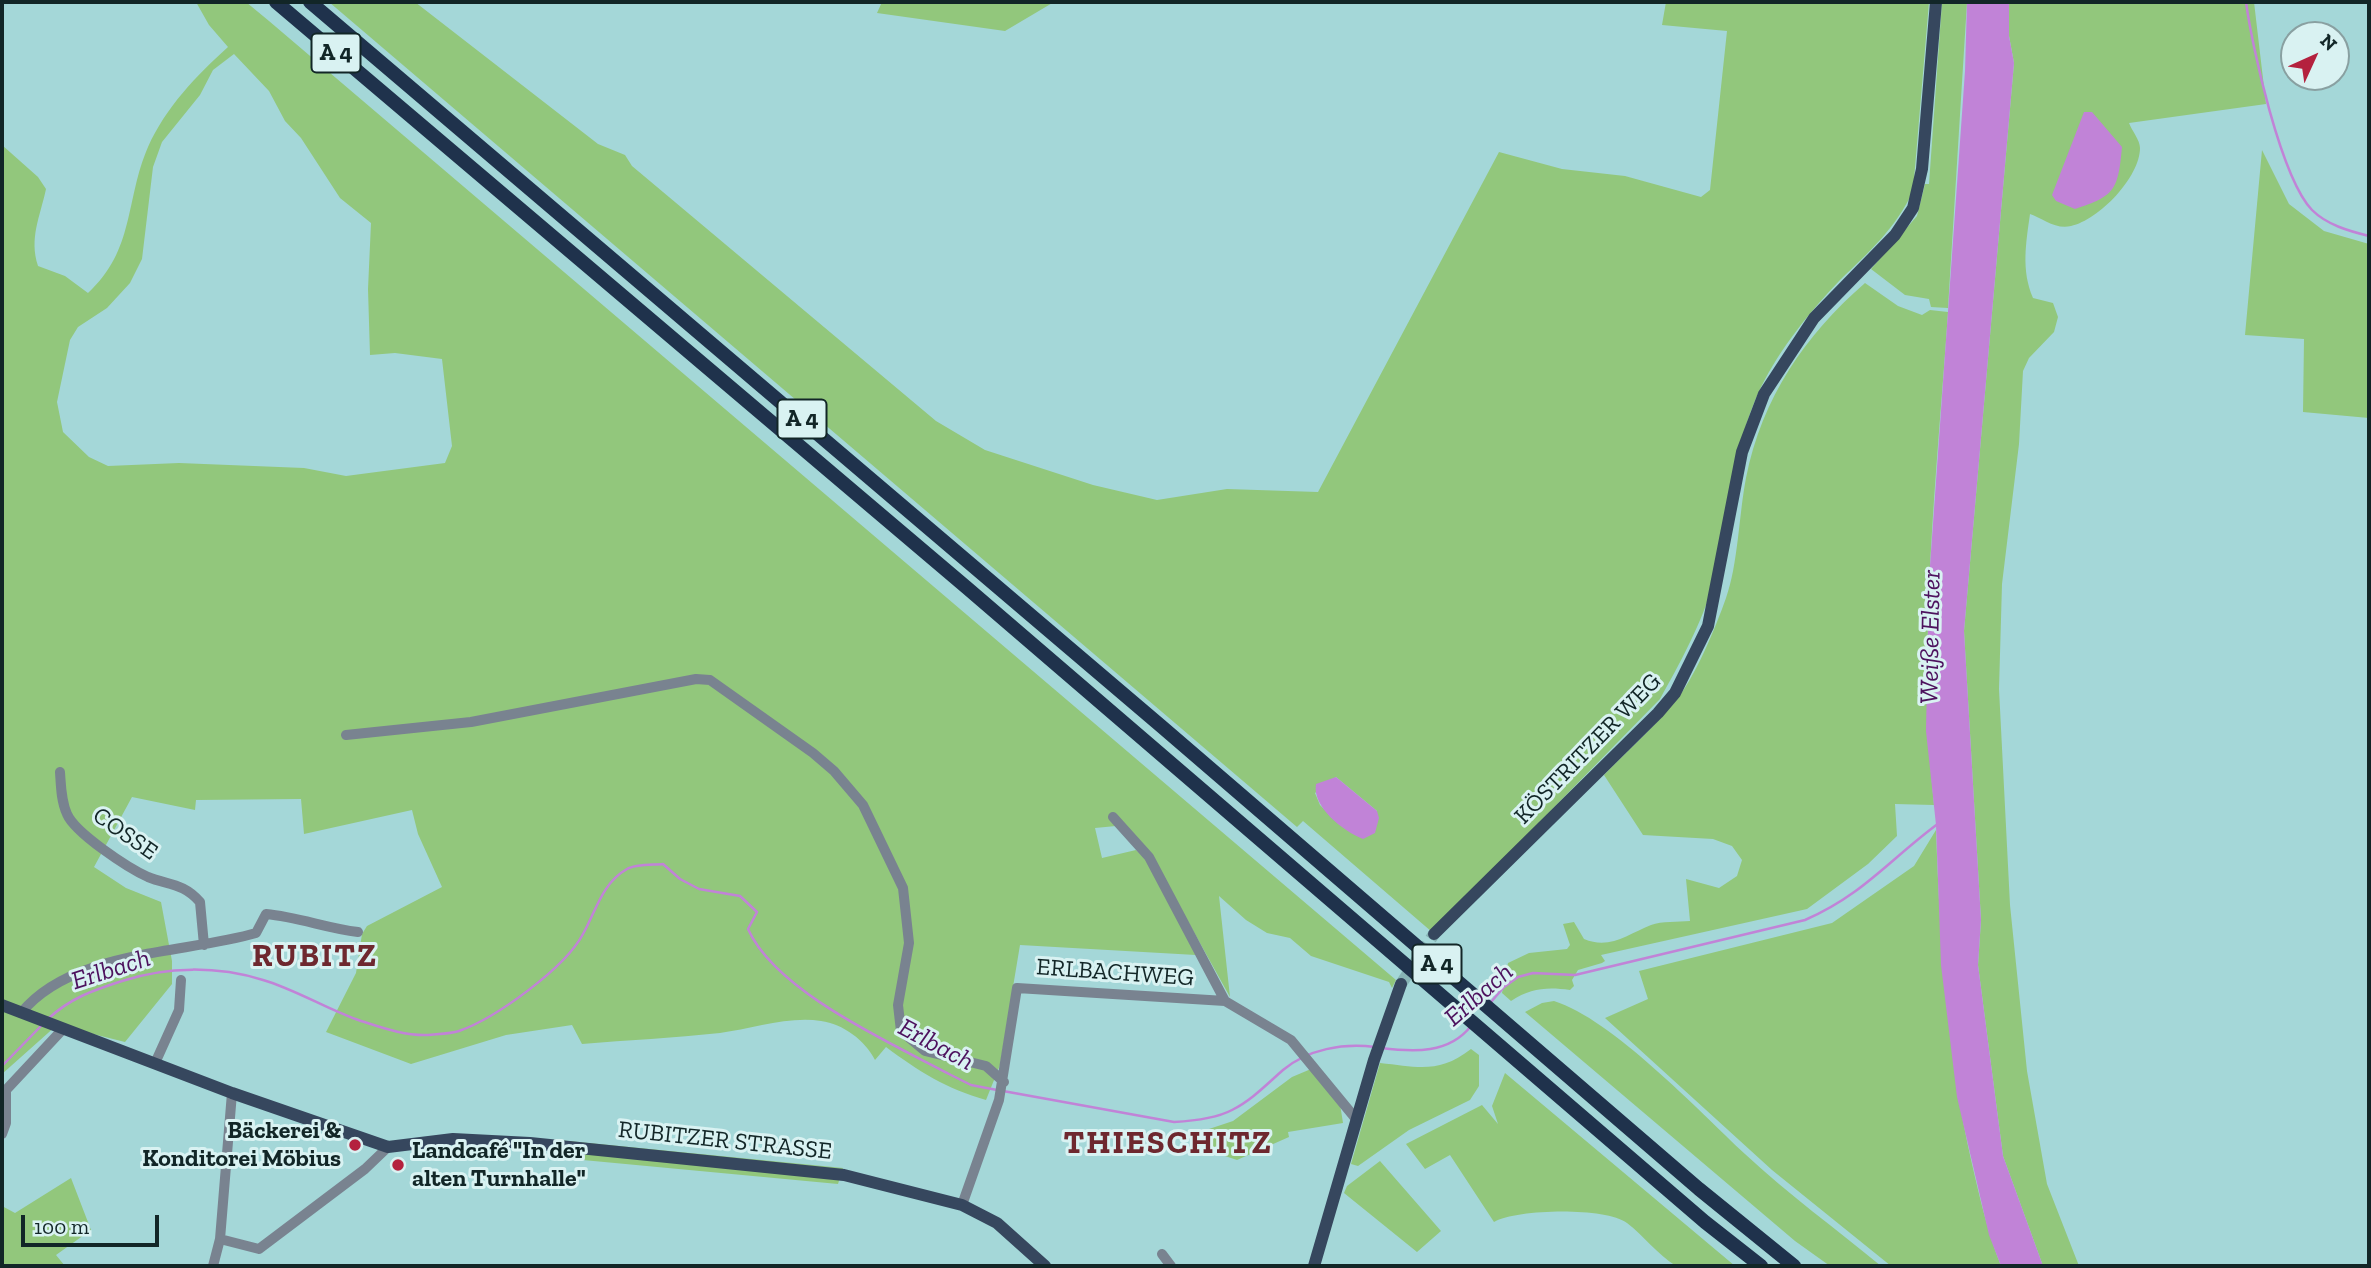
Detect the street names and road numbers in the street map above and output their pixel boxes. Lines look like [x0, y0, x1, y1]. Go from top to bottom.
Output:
road number: A 4 [312, 34, 360, 72]
road number: A 4 [778, 400, 826, 438]
street label: KÖSTRITZER WEG [1509, 668, 1667, 830]
street label: COSSE [87, 801, 163, 867]
road number: A 4 [1412, 945, 1462, 984]
street label: ERLBACHWEG [1035, 953, 1195, 993]
street label: RUBITZER STRASSE [617, 1115, 833, 1167]

